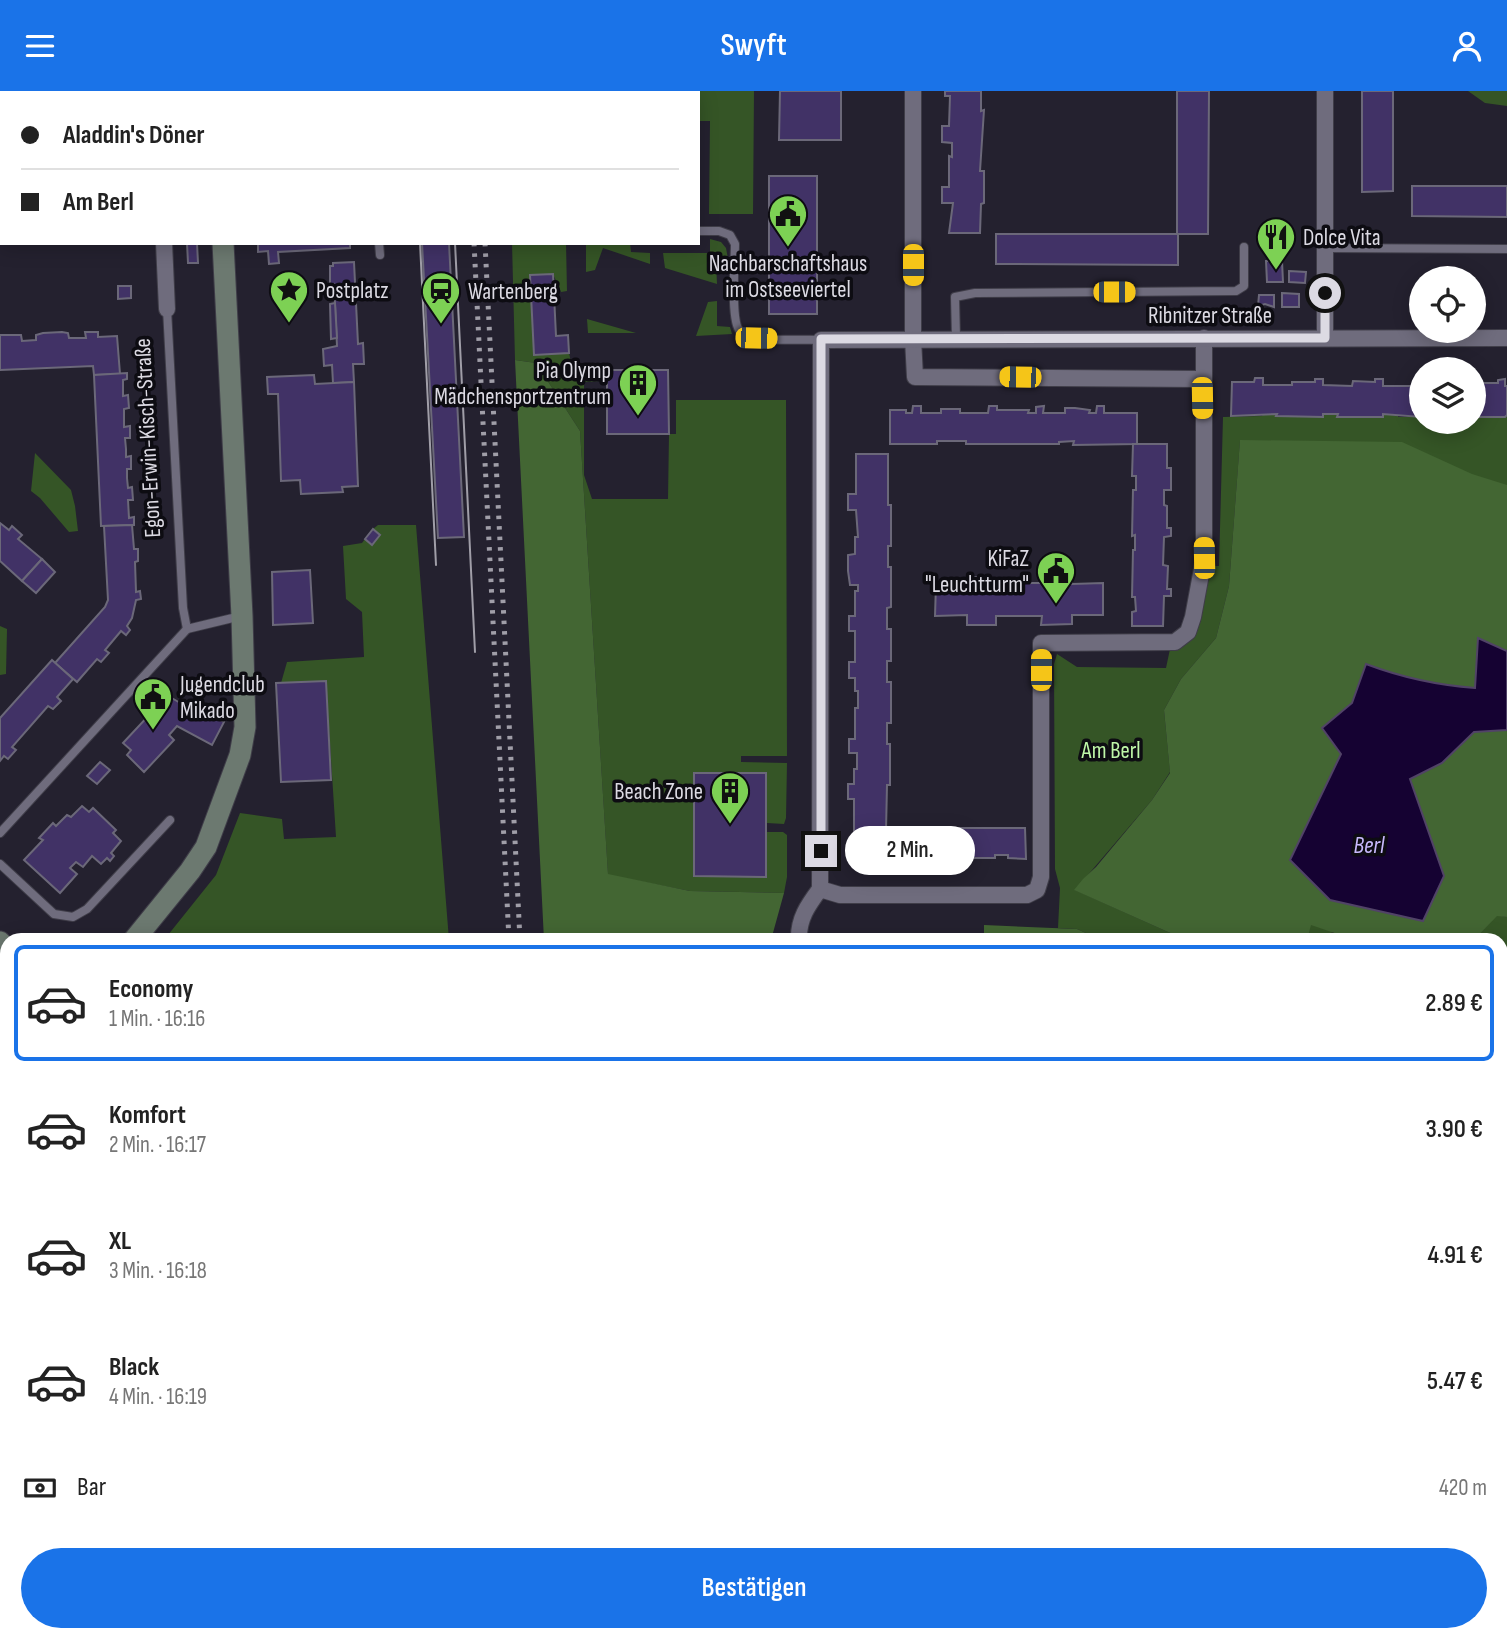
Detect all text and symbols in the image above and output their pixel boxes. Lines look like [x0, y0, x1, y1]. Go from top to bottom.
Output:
text: Swyft [720, 26, 787, 65]
icon: menu [21, 27, 59, 65]
icon: person [1448, 27, 1486, 65]
text: Aladdin's Döner [63, 120, 205, 151]
text: Am Berl [63, 187, 134, 218]
public building icon: Nachbarschaftshaus im Ostseeviertel [767, 193, 809, 248]
restaurant icon: Dolce Vita [1255, 216, 1297, 271]
place label: Dolce Vita [1303, 224, 1381, 252]
car [903, 244, 924, 286]
place label: Nachbarschaftshaus im Ostseeviertel [709, 250, 867, 304]
map controls [1409, 266, 1486, 434]
button: locate [1409, 266, 1486, 343]
place icon: Postplatz [268, 269, 310, 324]
station icon: Wartenberg [420, 270, 462, 325]
place label: Postplatz [316, 277, 389, 305]
route start [1309, 277, 1341, 309]
place label: Wartenberg [468, 278, 558, 306]
car [1094, 282, 1136, 303]
street label: Ribnitzer Straße [1148, 302, 1272, 330]
car [735, 327, 778, 349]
street label: Egon-Erwin-Kisch-Straße [129, 338, 167, 538]
place label: Pia Olymp Mädchensportzentrum [434, 357, 611, 411]
button: layers [1409, 357, 1486, 434]
building icon: Pia Olymp Mädchensportzentrum [617, 362, 659, 417]
car [999, 366, 1042, 388]
car [1192, 377, 1213, 419]
car [1194, 537, 1215, 579]
place label: KiFaZ "Leuchtturm" [925, 545, 1029, 599]
public building icon: KiFaZ "Leuchtturm" [1035, 550, 1077, 605]
car [1031, 649, 1052, 691]
place label: Jugendclub Mikado [179, 671, 265, 725]
public building icon: Jugendclub Mikado [132, 676, 174, 731]
park label: Am Berl [1080, 737, 1141, 765]
building icon: Beach Zone [709, 770, 751, 825]
place label: Beach Zone [614, 778, 703, 806]
callout: 2 Min. [846, 827, 975, 875]
water label: Berl [1354, 831, 1385, 860]
route end [805, 835, 837, 867]
text: 2 Min. [886, 836, 934, 864]
icon: car [25, 972, 88, 1035]
text: Economy [109, 974, 193, 1005]
text: 2.89 € [1425, 988, 1483, 1019]
text: 1 Min. · 16:16 [109, 1005, 205, 1033]
icon: car [25, 1098, 88, 1161]
text: Komfort [109, 1100, 186, 1131]
text: 3.90 € [1425, 1114, 1483, 1145]
text: 2 Min. · 16:17 [109, 1131, 206, 1159]
icon: car [25, 1224, 88, 1287]
text: XL [109, 1226, 131, 1257]
text: 4.91 € [1427, 1240, 1483, 1271]
text: 3 Min. · 16:18 [109, 1257, 207, 1285]
icon: car [25, 1350, 88, 1413]
text: Black [109, 1352, 159, 1383]
text: 5.47 € [1427, 1366, 1483, 1397]
text: 4 Min. · 16:19 [109, 1383, 207, 1411]
icon: cash [21, 1469, 59, 1507]
text: Bar [77, 1472, 106, 1503]
text: 420 m [1439, 1474, 1487, 1502]
button: Bestätigen [21, 1548, 1487, 1628]

